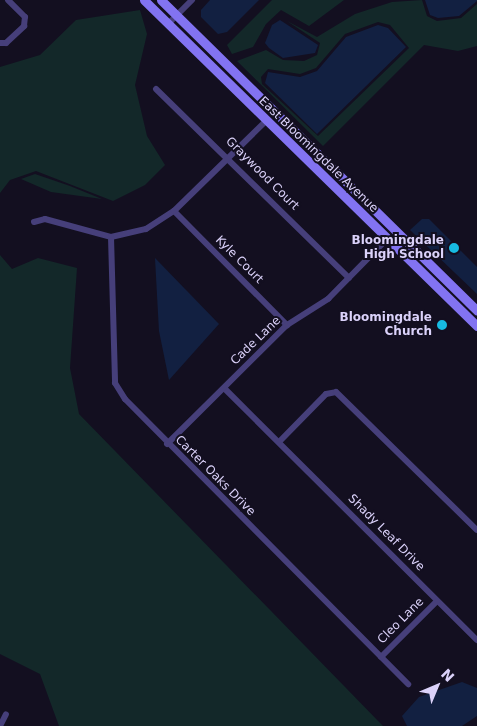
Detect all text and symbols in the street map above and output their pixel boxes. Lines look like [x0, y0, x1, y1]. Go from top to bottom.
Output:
street label: East Bloomingdale Avenue [255, 94, 381, 216]
street label: Graywood Court [222, 134, 302, 214]
street label: Kyle Court [212, 233, 266, 287]
place label: Bloomingdale High School [352, 234, 444, 262]
marker: Bloomingdale High School [448, 242, 460, 254]
place label: Bloomingdale Church [340, 311, 432, 339]
street label: Cade Lane [228, 314, 284, 368]
marker: Bloomingdale Church [436, 319, 448, 331]
street label: Carter Oaks Drive [172, 433, 258, 519]
street label: Shady Leaf Drive [345, 492, 427, 574]
street label: Cleo Lane [375, 595, 427, 647]
north arrow [412, 661, 462, 711]
text: N [438, 666, 457, 685]

